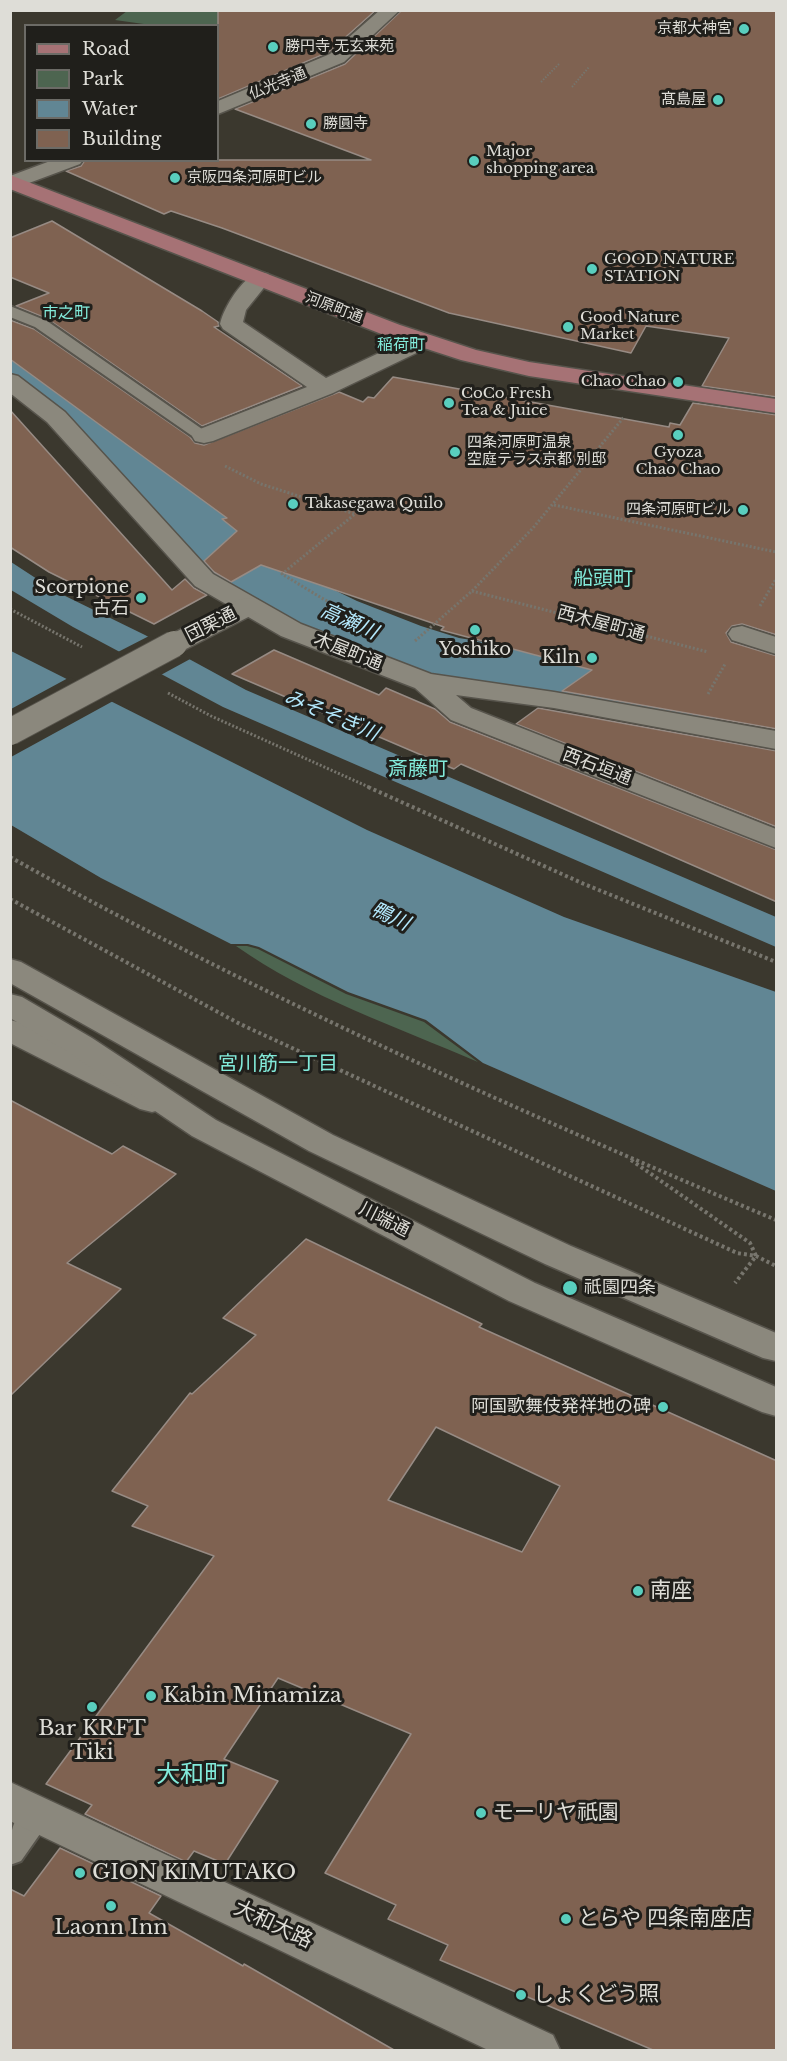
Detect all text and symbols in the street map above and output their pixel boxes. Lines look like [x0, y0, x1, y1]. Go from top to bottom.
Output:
place label: 京都大神宮 [657, 20, 732, 38]
marker: 京都大神宮 [737, 22, 751, 36]
legend [24, 24, 219, 162]
text: Road [82, 38, 130, 60]
place label: 勝円寺 无玄来苑 [285, 38, 394, 56]
marker: 勝円寺 无玄来苑 [266, 40, 280, 54]
street label: 仏光寺通 [247, 64, 309, 104]
text: Park [82, 68, 124, 90]
place label: 髙島屋 [661, 91, 706, 109]
marker: 髙島屋 [711, 93, 725, 107]
text: Water [82, 98, 137, 120]
place label: 勝圓寺 [323, 115, 368, 133]
marker: 勝圓寺 [304, 117, 318, 131]
text: Building [82, 128, 161, 150]
place label: Major shopping area [486, 143, 594, 178]
marker: Major shopping area [467, 154, 481, 168]
place label: 京阪四条河原町ビル [187, 169, 322, 187]
marker: 京阪四条河原町ビル [168, 171, 182, 185]
place label: GOOD NATURE STATION [604, 251, 734, 286]
marker: GOOD NATURE STATION [585, 262, 599, 276]
street label: 河原町通 [303, 289, 365, 327]
district label: 市之町 [42, 303, 90, 323]
place label: Good Nature Market [580, 309, 680, 344]
marker: Good Nature Market [561, 320, 575, 334]
district label: 稲荷町 [377, 335, 425, 355]
place label: Chao Chao [581, 373, 666, 391]
marker: Chao Chao [671, 375, 685, 389]
place label: CoCo Fresh Tea & Juice [461, 385, 552, 420]
marker: CoCo Fresh Tea & Juice [442, 396, 456, 410]
marker: Gyoza Chao Chao [671, 428, 685, 442]
place label: 四条河原町温泉 空庭テラス京都 別邸 [467, 434, 606, 469]
place label: Gyoza Chao Chao [635, 444, 721, 479]
marker: 四条河原町温泉 空庭テラス京都 別邸 [448, 445, 462, 459]
place label: Takasegawa Quilo [305, 495, 443, 513]
marker: Takasegawa Quilo [286, 497, 300, 511]
place label: 四条河原町ビル [626, 501, 731, 519]
marker: 四条河原町ビル [736, 503, 750, 517]
district label: 船頭町 [573, 567, 633, 591]
place label: Scorpione 古石 [35, 577, 129, 620]
marker: Scorpione 古石 [134, 591, 148, 605]
water label: 高瀬川 [317, 599, 381, 645]
street label: 西木屋町通 [555, 602, 647, 646]
street label: 団栗通 [182, 603, 240, 647]
marker: Yoshiko [468, 623, 482, 637]
street label: 木屋町通 [311, 629, 385, 675]
place label: Yoshiko [439, 639, 511, 661]
place label: Kiln [542, 647, 580, 669]
marker: Kiln [585, 651, 599, 665]
water label: みそそぎ川 [280, 685, 382, 747]
street label: 西石垣通 [560, 744, 634, 790]
district label: 斎藤町 [388, 757, 448, 781]
water label: 鴨川 [367, 898, 413, 936]
district label: 宮川筋一丁目 [218, 1052, 338, 1076]
street label: 川端通 [355, 1198, 413, 1242]
place label: 祇園四条 [584, 1277, 656, 1299]
marker: 祇園四条 [561, 1279, 579, 1297]
place label: 阿国歌舞伎発祥地の碑 [471, 1396, 651, 1418]
marker: 阿国歌舞伎発祥地の碑 [656, 1400, 670, 1414]
place label: 南座 [650, 1578, 692, 1604]
marker: 南座 [631, 1584, 645, 1598]
place label: Kabin Minamiza [163, 1683, 342, 1709]
marker: Kabin Minamiza [144, 1689, 158, 1703]
marker: Bar KRFT Tiki [85, 1700, 99, 1714]
place label: Bar KRFT Tiki [38, 1716, 146, 1766]
district label: 大和町 [156, 1761, 228, 1789]
place label: モーリヤ祇園 [493, 1800, 619, 1826]
marker: モーリヤ祇園 [474, 1806, 488, 1820]
place label: GION KIMUTAKO [92, 1860, 296, 1886]
marker: GION KIMUTAKO [73, 1866, 87, 1880]
street label: 大和大路 [230, 1896, 316, 1954]
marker: Laonn Inn [104, 1899, 118, 1913]
place label: とらや 四条南座店 [578, 1906, 752, 1932]
marker: とらや 四条南座店 [559, 1912, 573, 1926]
place label: Laonn Inn [54, 1915, 168, 1941]
place label: しょくどう照 [533, 1982, 659, 2008]
marker: しょくどう照 [514, 1988, 528, 2002]

